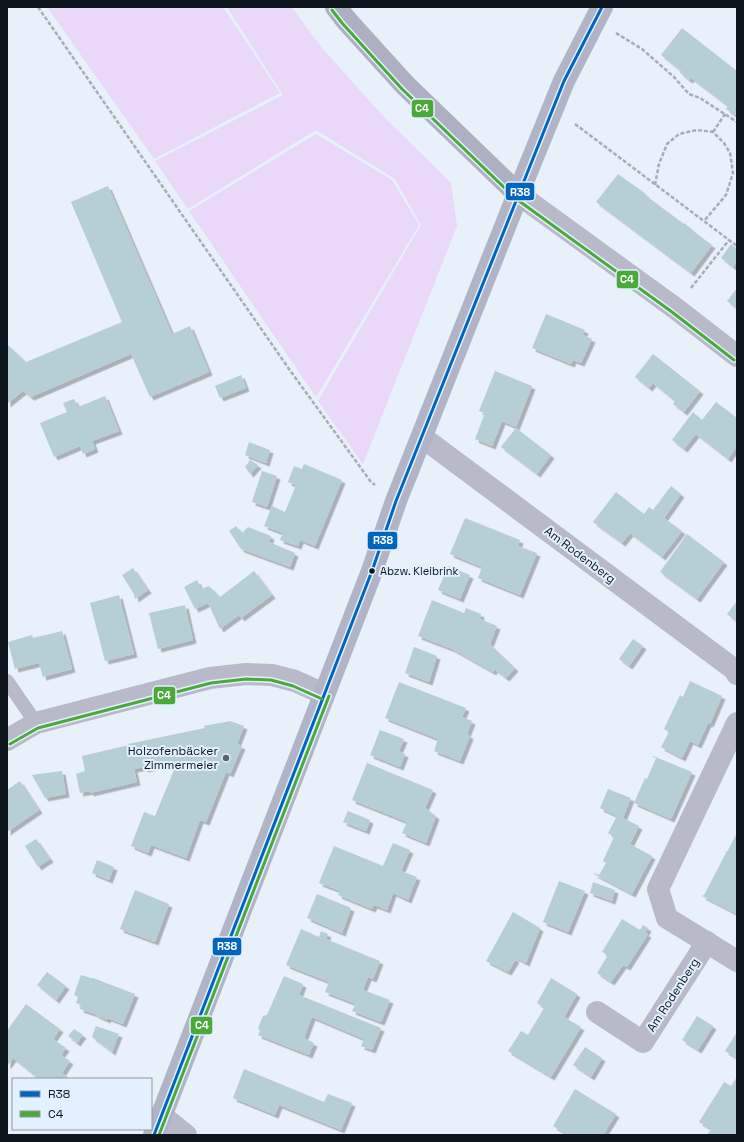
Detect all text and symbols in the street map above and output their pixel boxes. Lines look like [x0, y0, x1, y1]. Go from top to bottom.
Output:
line badge: C4 [411, 99, 434, 118]
text: C4 [415, 101, 429, 115]
line badge: R38 [505, 182, 535, 201]
text: R38 [510, 185, 531, 199]
line badge: C4 [616, 270, 639, 289]
text: C4 [620, 272, 634, 286]
street label: Am Rodenberg [541, 523, 619, 587]
line badge: R38 [367, 531, 398, 550]
text: R38 [373, 533, 394, 547]
place label: Abzw. Kleibrink [380, 564, 459, 578]
marker: Abzw. Kleibrink [367, 566, 377, 576]
line badge: C4 [153, 686, 176, 705]
text: C4 [157, 688, 171, 702]
place label: Holzofenbäcker Zimmermeier [128, 743, 218, 773]
marker: Holzofenbäcker Zimmermeier [221, 753, 231, 763]
line badge: R38 [212, 937, 242, 956]
text: R38 [217, 939, 238, 953]
street label: Am Rodenberg [643, 955, 703, 1035]
line badge: C4 [190, 1016, 213, 1035]
text: C4 [195, 1018, 209, 1032]
legend [12, 1078, 152, 1130]
text: R38 [48, 1086, 70, 1102]
text: C4 [48, 1106, 64, 1122]

